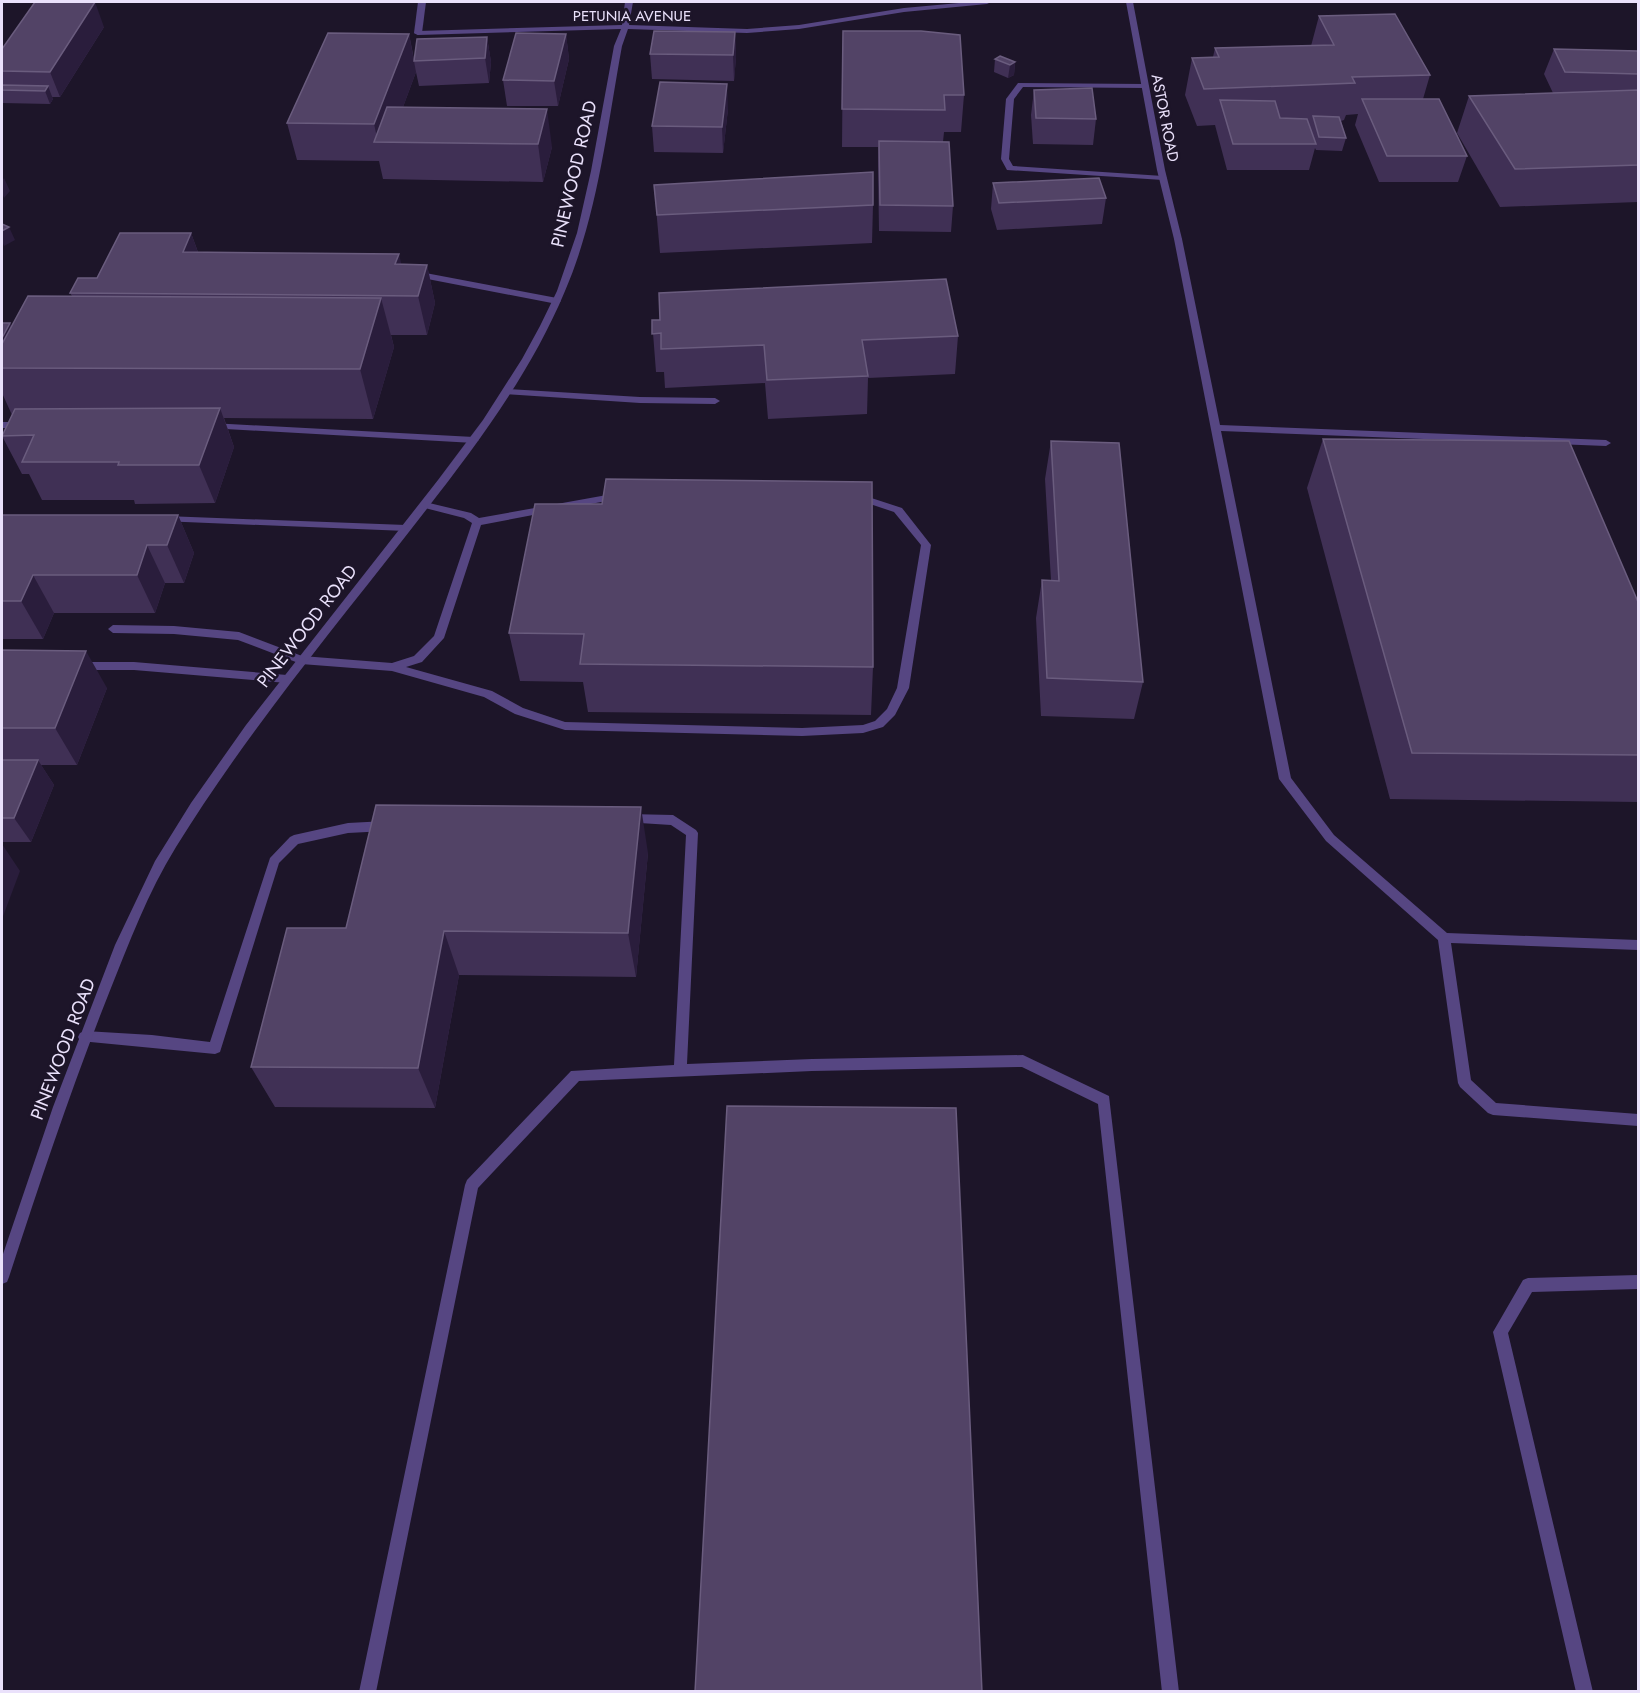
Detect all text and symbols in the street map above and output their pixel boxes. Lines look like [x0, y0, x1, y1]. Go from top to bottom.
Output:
street label: PETUNIA AVENUE [573, 5, 691, 27]
street label: ASTOR ROAD [1146, 72, 1184, 164]
street label: PINEWOOD ROAD [545, 98, 603, 250]
street label: PINEWOOD ROAD [251, 559, 363, 693]
street label: PINEWOOD ROAD [24, 974, 102, 1124]

